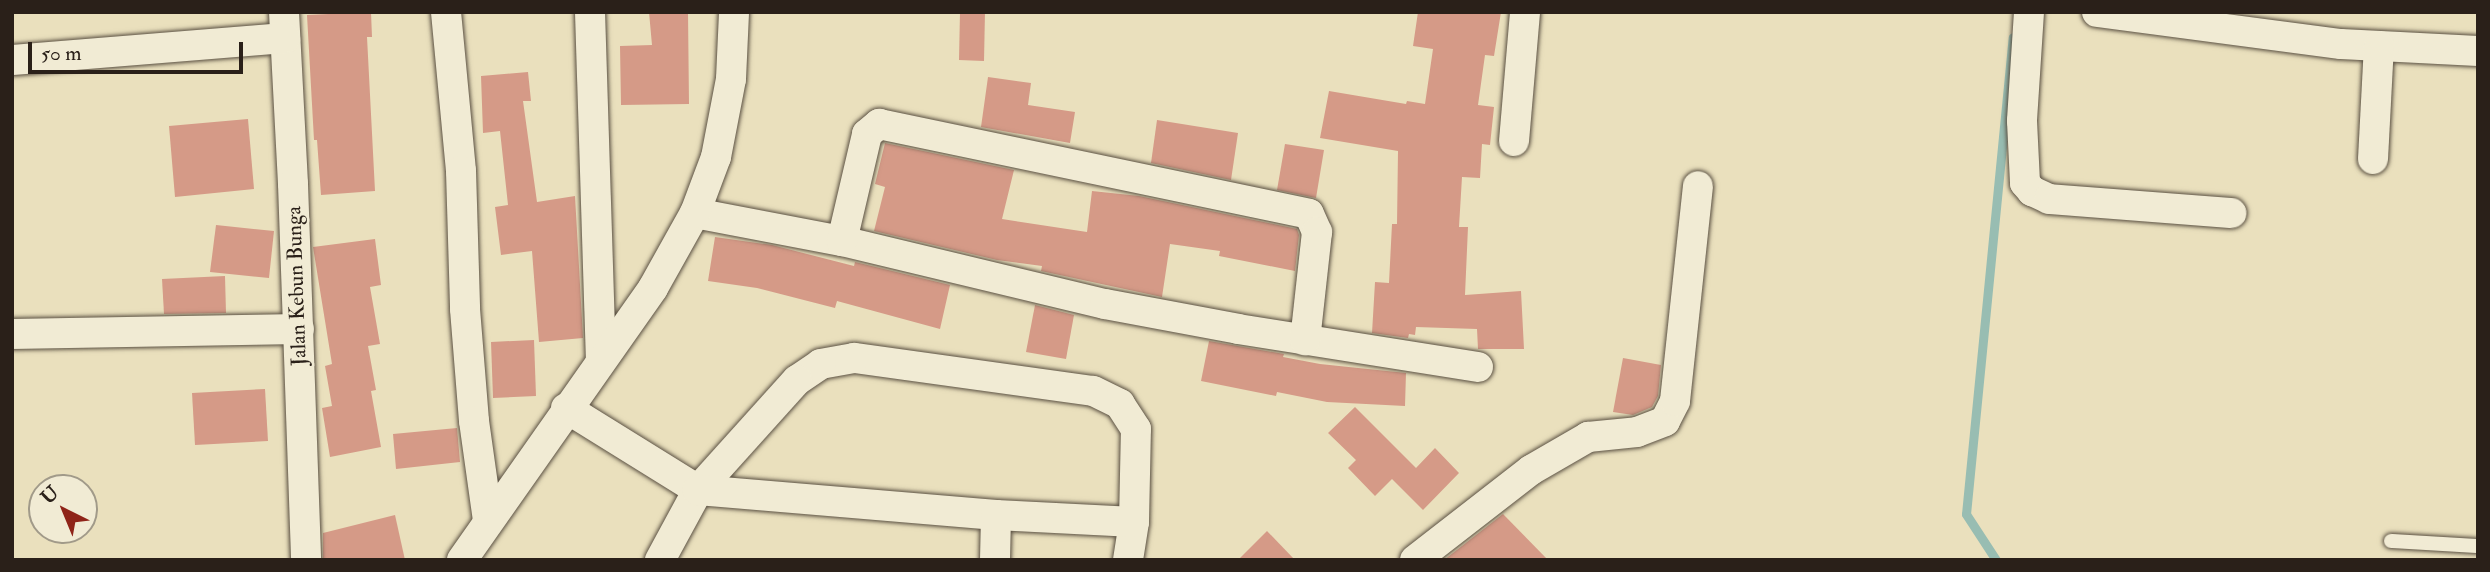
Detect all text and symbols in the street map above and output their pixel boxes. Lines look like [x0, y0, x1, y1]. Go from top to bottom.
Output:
scale bar [32, 28, 247, 72]
text: 50 m [41, 40, 82, 67]
street label: Jalan Kebun Bunga [282, 206, 312, 366]
north arrow [28, 474, 98, 544]
text: U [36, 481, 64, 509]

